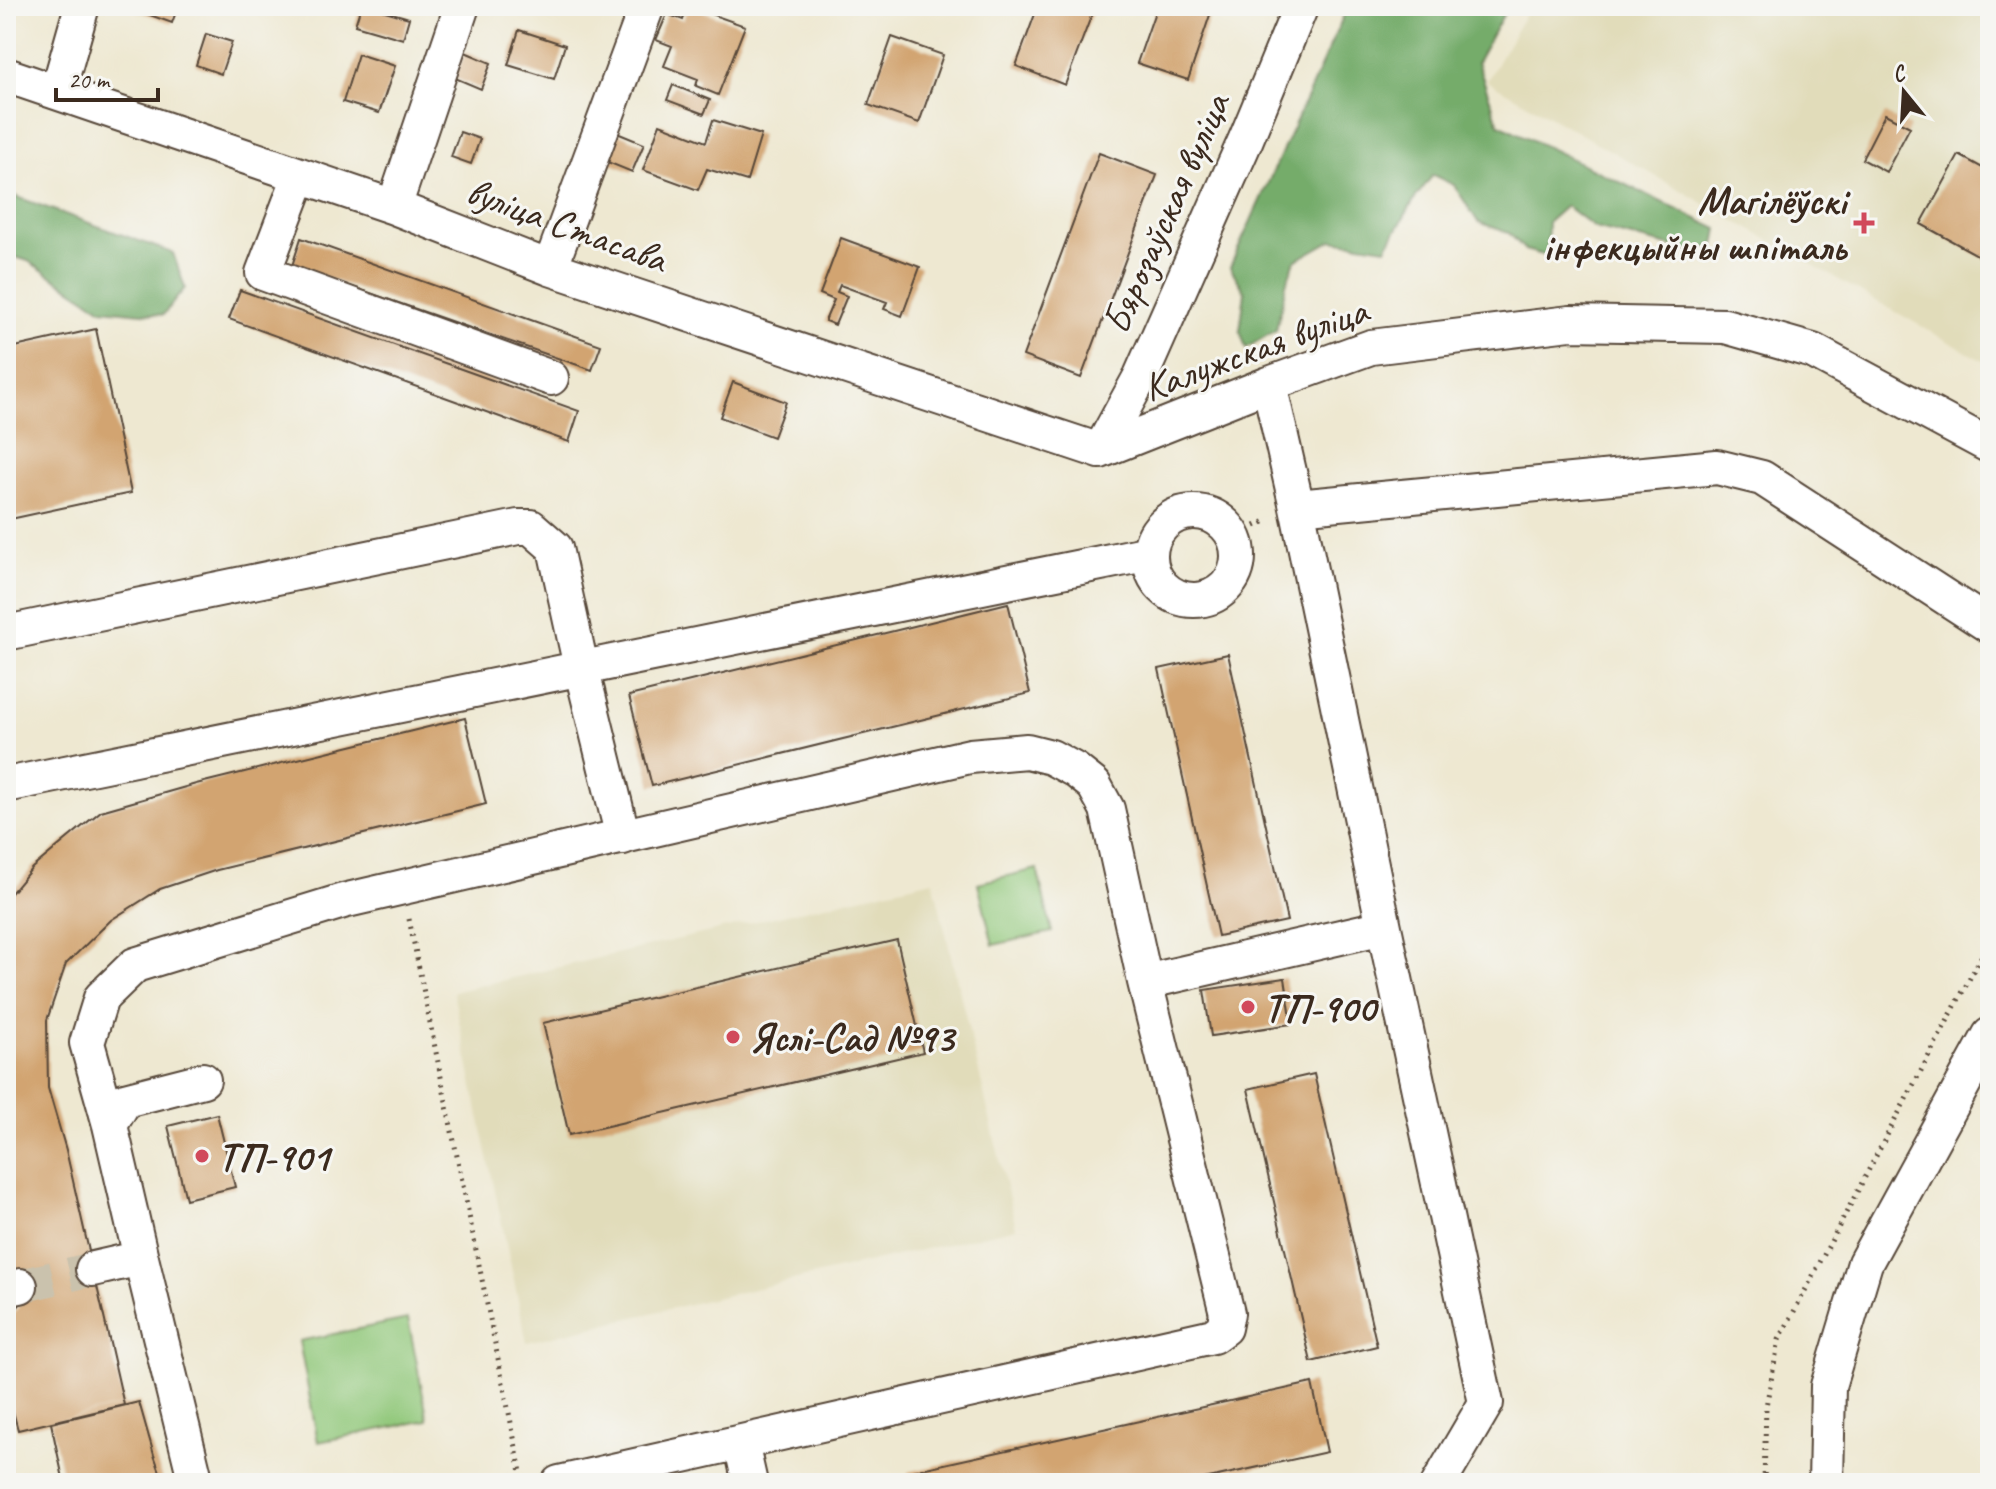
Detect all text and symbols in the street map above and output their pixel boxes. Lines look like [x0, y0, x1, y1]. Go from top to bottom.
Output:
scale bar [56, 52, 158, 102]
north arrow [1864, 52, 1944, 132]
text: С [1889, 58, 1911, 89]
text: 20 m [68, 65, 111, 95]
street label: Бярозаўская вуліца [1091, 83, 1242, 341]
street label: вуліца Стасава [460, 166, 676, 285]
place label: Магілёўскі інфекцыйны шпіталь [1543, 176, 1851, 272]
marker: Магілёўскі інфекцыйны шпіталь [1853, 212, 1875, 234]
street label: Калужская вуліца [1136, 284, 1377, 413]
place label: ТП-900 [1264, 983, 1379, 1033]
marker: ТП-900 [1239, 998, 1257, 1016]
place label: Яслі-Сад №93 [749, 1013, 957, 1063]
marker: Яслі-Сад №93 [724, 1028, 742, 1046]
place label: ТП-901 [218, 1132, 333, 1182]
marker: ТП-901 [193, 1147, 211, 1165]

